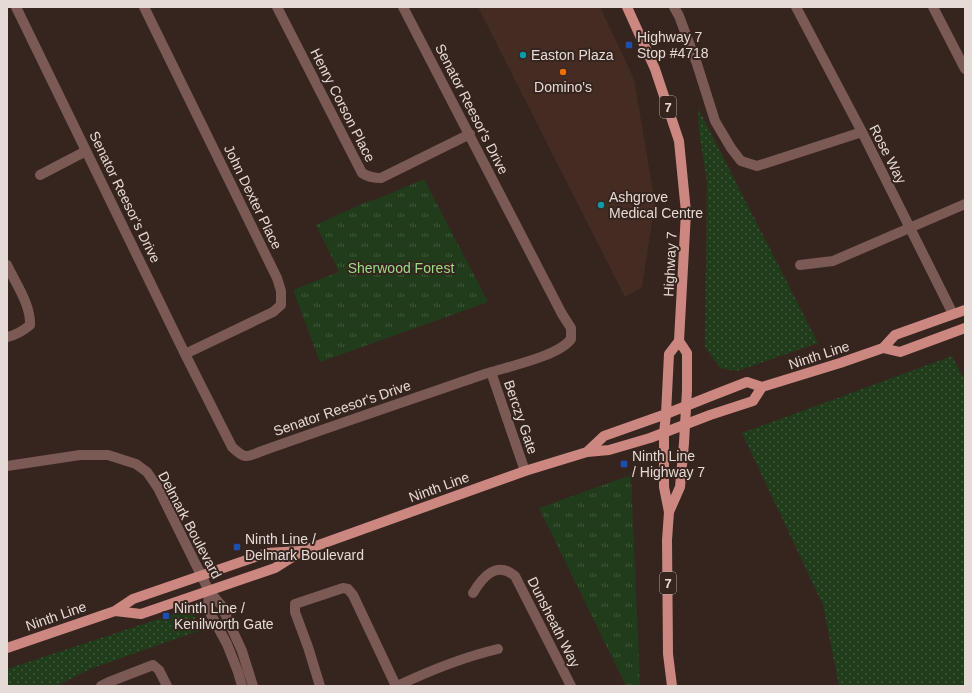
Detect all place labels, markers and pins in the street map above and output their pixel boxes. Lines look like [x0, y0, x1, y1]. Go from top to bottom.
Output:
place label: Highway 7 Stop #4718 [637, 29, 709, 61]
marker: Highway 7 Stop #4718 [624, 40, 634, 50]
place label: Easton Plaza [531, 47, 614, 63]
marker: Easton Plaza [518, 50, 528, 60]
marker: Domino's [558, 67, 568, 77]
place label: Domino's [534, 79, 592, 95]
place label: Ashgrove Medical Centre [609, 189, 703, 221]
marker: Ashgrove Medical Centre [596, 200, 606, 210]
place label: Ninth Line / Highway 7 [632, 448, 705, 480]
marker: Ninth Line / Highway 7 [619, 459, 629, 469]
place label: Ninth Line / Delmark Boulevard [245, 531, 364, 563]
marker: Ninth Line / Delmark Boulevard [232, 542, 242, 552]
place label: Ninth Line / Kenilworth Gate [174, 600, 274, 632]
marker: Ninth Line / Kenilworth Gate [161, 611, 171, 621]

